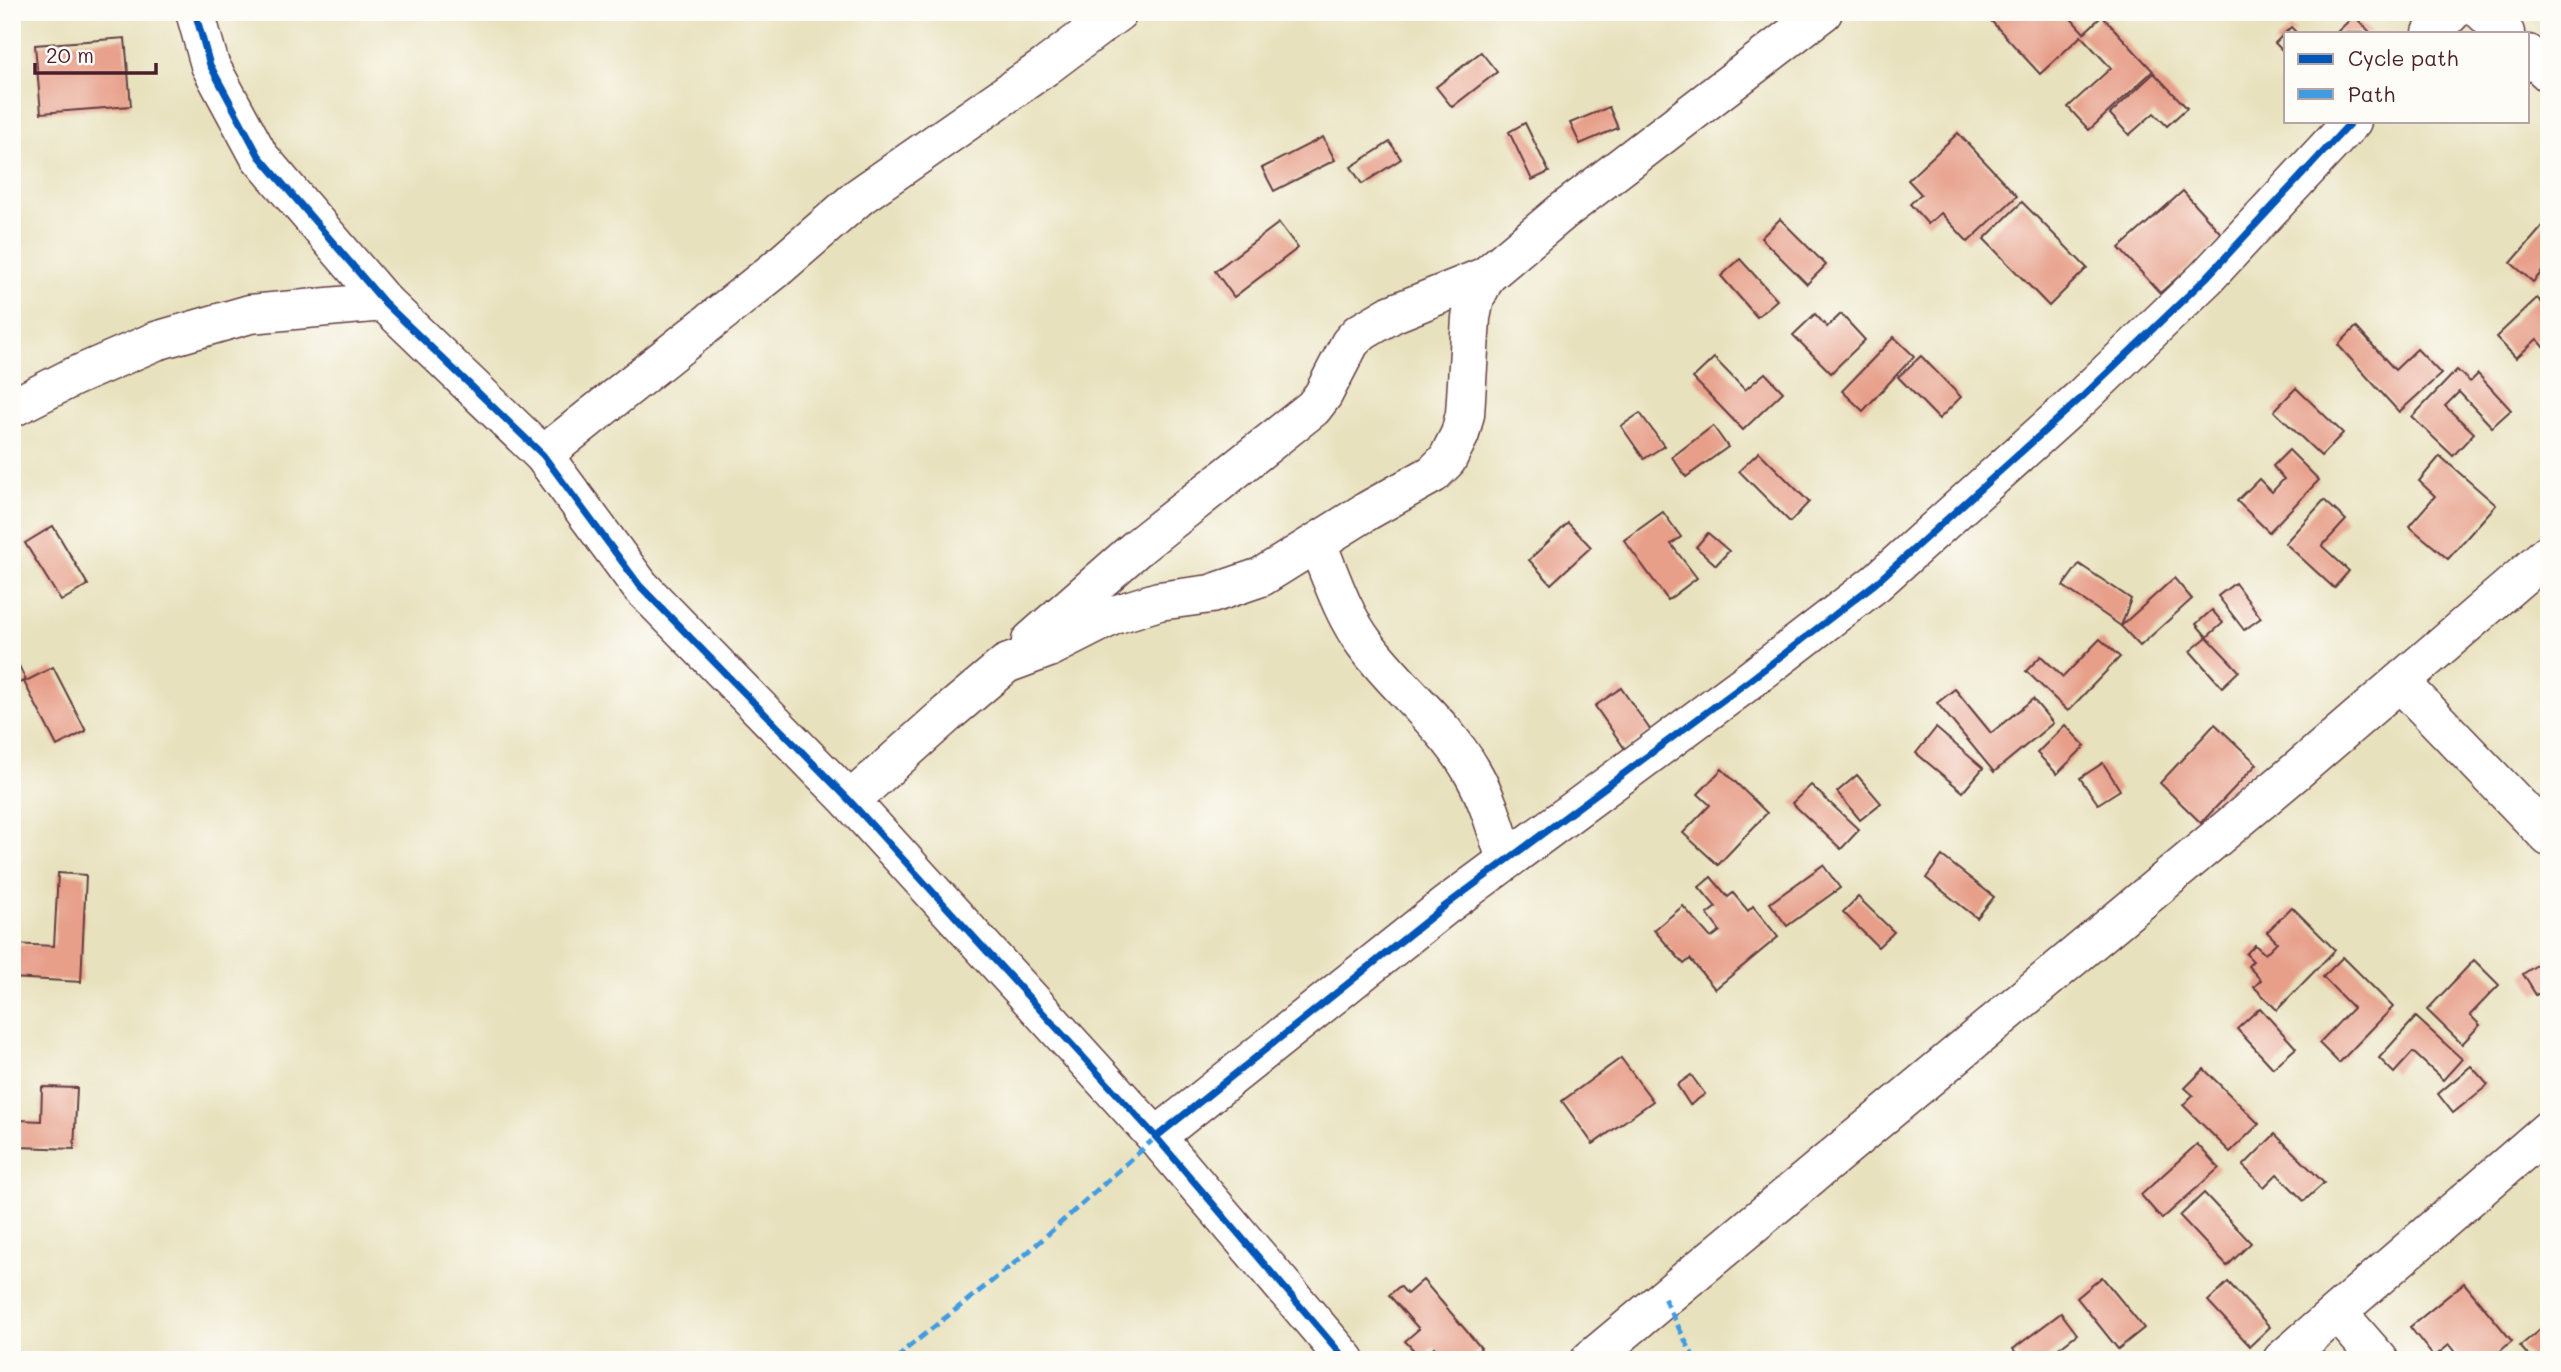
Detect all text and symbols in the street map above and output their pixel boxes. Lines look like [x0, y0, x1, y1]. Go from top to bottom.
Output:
scale bar [35, 32, 156, 76]
legend [2284, 32, 2530, 122]
text: 20 m [46, 41, 94, 68]
text: Cycle path [2348, 44, 2458, 71]
text: Path [2348, 80, 2395, 107]

